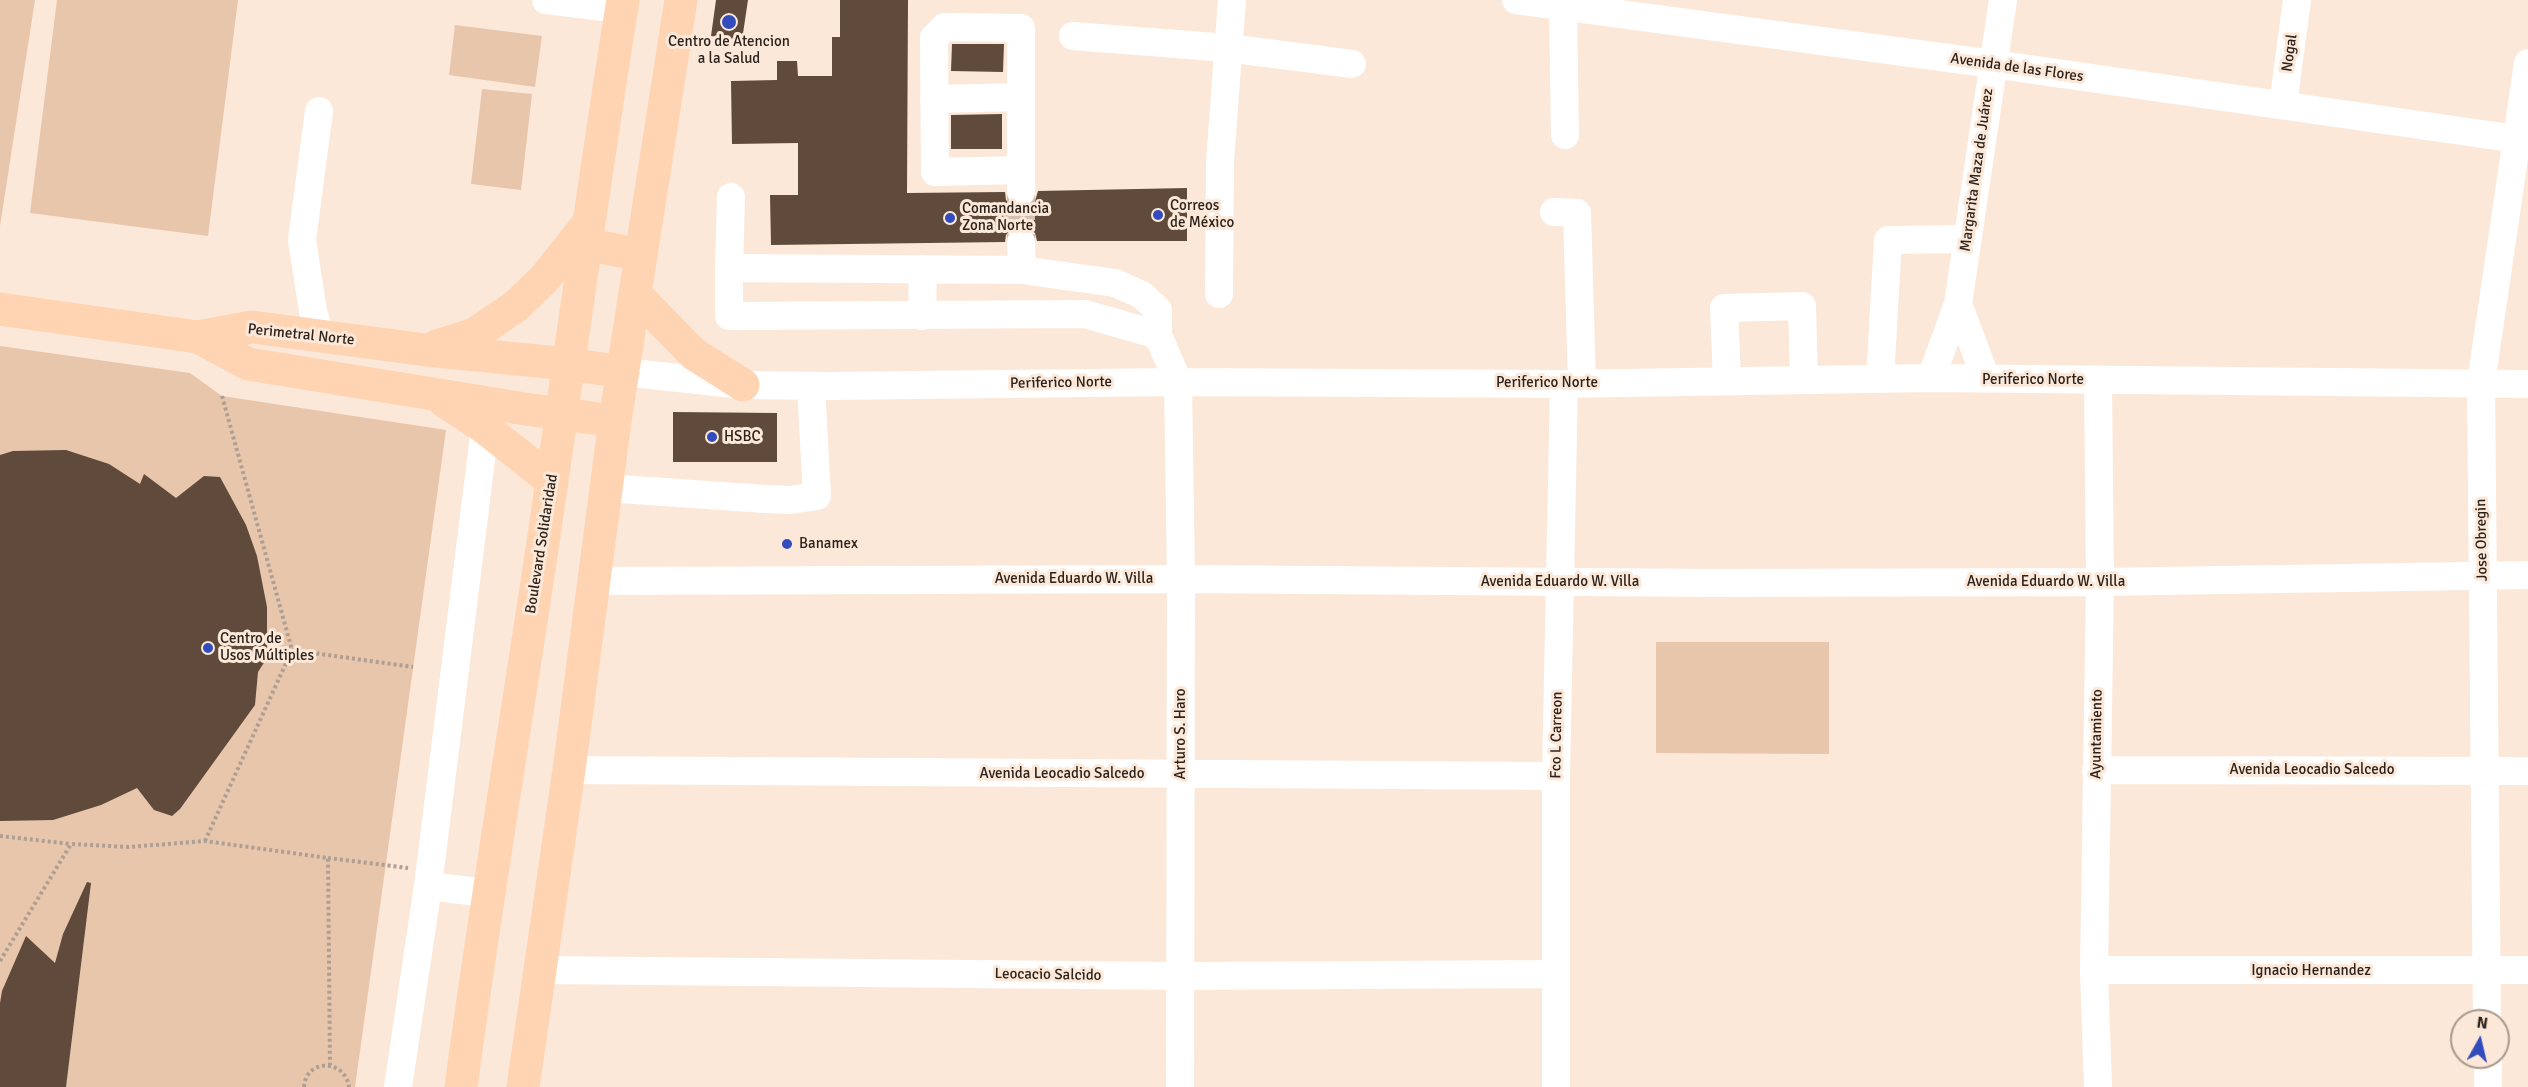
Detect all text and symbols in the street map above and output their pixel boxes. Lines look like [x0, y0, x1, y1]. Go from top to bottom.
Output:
marker: Centro de Atencion a la Salud [720, 13, 738, 31]
place label: Centro de Atencion a la Salud [668, 33, 790, 68]
street label: Nogal [2278, 33, 2302, 73]
street label: Avenida de las Flores [1949, 50, 2085, 86]
street label: Margarita Maza de Juárez [1957, 87, 1997, 253]
place label: Correos de México [1170, 197, 1234, 232]
place label: Comandancia Zona Norte [962, 200, 1049, 235]
marker: Correos de México [1151, 208, 1165, 222]
marker: Comandancia Zona Norte [943, 211, 957, 225]
street label: Perimetral Norte [247, 320, 355, 350]
street label: Periferico Norte [1982, 371, 2084, 389]
street label: Periferico Norte [1010, 373, 1112, 393]
street label: Periferico Norte [1496, 374, 1598, 392]
place label: HSBC [724, 428, 760, 446]
marker: HSBC [705, 430, 719, 444]
street label: Boulevard Solidaridad [522, 473, 562, 615]
street label: Jose Obregin [2472, 499, 2492, 581]
place label: Banamex [799, 535, 858, 553]
marker: Banamex [780, 537, 794, 551]
street label: Avenida Eduardo W. Villa [995, 570, 1153, 588]
street label: Avenida Eduardo W. Villa [1481, 573, 1639, 591]
street label: Avenida Eduardo W. Villa [1967, 573, 2125, 591]
place label: Centro de Usos Múltiples [220, 630, 314, 665]
marker: Centro de Usos Múltiples [201, 641, 215, 655]
street label: Arturo S. Haro [1172, 688, 1190, 780]
street label: Ayuntamiento [2087, 689, 2107, 779]
street label: Fco L Carreon [1547, 691, 1567, 779]
street label: Avenida Leocadio Salcedo [2229, 761, 2395, 779]
street label: Avenida Leocadio Salcedo [979, 765, 1145, 783]
street label: Ignacio Hernandez [2251, 962, 2371, 980]
street label: Leocacio Salcido [994, 965, 1102, 985]
north arrow [2450, 1009, 2510, 1069]
text: N [2475, 1012, 2489, 1034]

